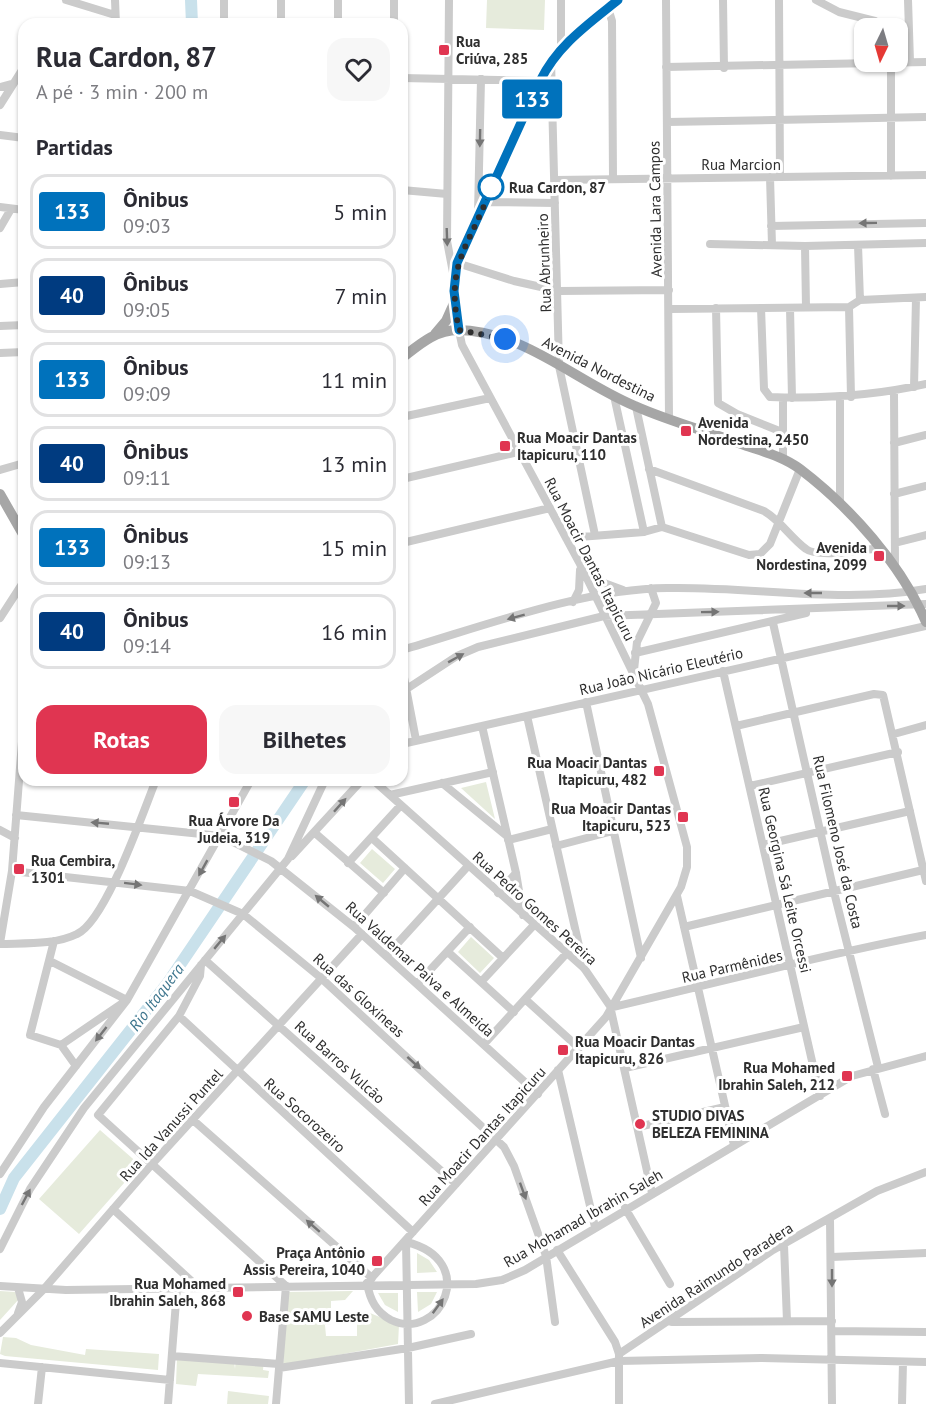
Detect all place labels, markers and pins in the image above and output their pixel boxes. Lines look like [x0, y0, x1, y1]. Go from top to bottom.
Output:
place label: Rua Criúva, 285 [456, 32, 528, 68]
marker: Rua Criúva, 285 [437, 43, 451, 57]
marker: Rua Cardon, 87 [478, 174, 504, 200]
place label: Rua Cardon, 87 [509, 178, 606, 197]
place label: Avenida Nordestina, 2450 [698, 413, 809, 449]
marker: Avenida Nordestina, 2450 [679, 424, 693, 438]
place label: Rua Moacir Dantas Itapicuru, 110 [517, 428, 637, 464]
marker: Rua Moacir Dantas Itapicuru, 110 [498, 439, 512, 453]
place label: Avenida Nordestina, 2099 [756, 538, 867, 574]
marker: Avenida Nordestina, 2099 [872, 549, 886, 563]
place label: Rua Moacir Dantas Itapicuru, 482 [527, 753, 647, 789]
marker: Rua Moacir Dantas Itapicuru, 482 [652, 764, 666, 778]
marker: Rua Árvore Da Judeia, 319 [227, 795, 241, 809]
place label: Rua Moacir Dantas Itapicuru, 523 [551, 799, 671, 835]
marker: Rua Moacir Dantas Itapicuru, 523 [676, 810, 690, 824]
place label: Rua Árvore Da Judeia, 319 [188, 811, 280, 847]
place label: Rua Cembira, 1301 [31, 851, 115, 887]
marker: Rua Cembira, 1301 [12, 862, 26, 876]
place label: Rua Moacir Dantas Itapicuru, 826 [575, 1032, 695, 1068]
marker: Rua Moacir Dantas Itapicuru, 826 [556, 1043, 570, 1057]
place label: Rua Mohamed Ibrahin Saleh, 212 [718, 1058, 835, 1094]
marker: Rua Mohamed Ibrahin Saleh, 212 [840, 1069, 854, 1083]
place label: STUDIO DIVAS BELEZA FEMININA [652, 1106, 770, 1142]
marker: STUDIO DIVAS BELEZA FEMININA [633, 1117, 647, 1131]
place label: Praça Antônio Assis Pereira, 1040 [243, 1243, 365, 1279]
marker: Praça Antônio Assis Pereira, 1040 [370, 1254, 384, 1268]
place label: Rua Mohamed Ibrahin Saleh, 868 [109, 1274, 226, 1310]
marker: Rua Mohamed Ibrahin Saleh, 868 [231, 1285, 245, 1299]
place label: Base SAMU Leste [259, 1307, 370, 1326]
marker: Base SAMU Leste [240, 1309, 254, 1323]

